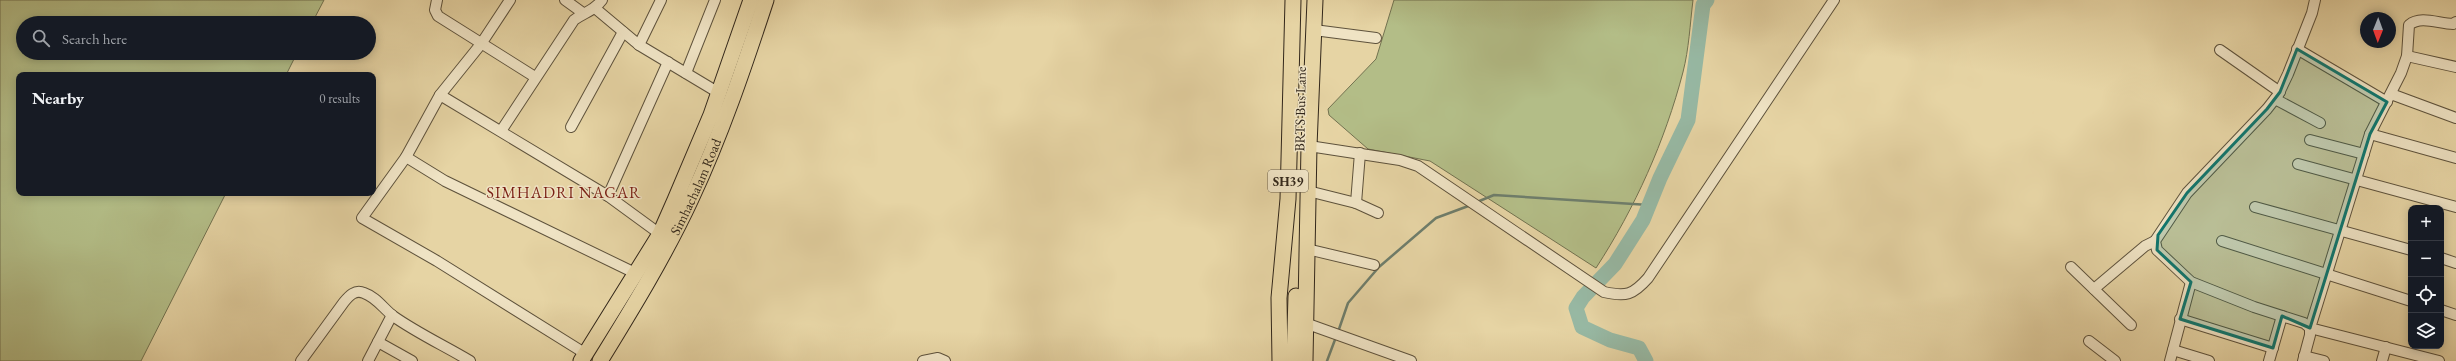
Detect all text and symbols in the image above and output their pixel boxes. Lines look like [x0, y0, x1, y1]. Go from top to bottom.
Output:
north arrow [2360, 12, 2396, 48]
search box [16, 16, 376, 60]
icon: search [30, 27, 52, 49]
text: Search here [62, 29, 127, 48]
street label: BRTS Bus Lane [1290, 66, 1310, 152]
text: Nearby [32, 87, 84, 109]
text: 0 results [319, 90, 360, 107]
street label: Simhachalam Road [666, 135, 725, 238]
road number: SH39 [1268, 170, 1308, 192]
district label: SIMHADRI NAGAR [487, 182, 641, 203]
map controls [2408, 205, 2444, 349]
button: + [2408, 205, 2444, 241]
button: − [2408, 241, 2444, 277]
button: locate [2408, 277, 2444, 313]
button: layers [2408, 313, 2444, 349]

